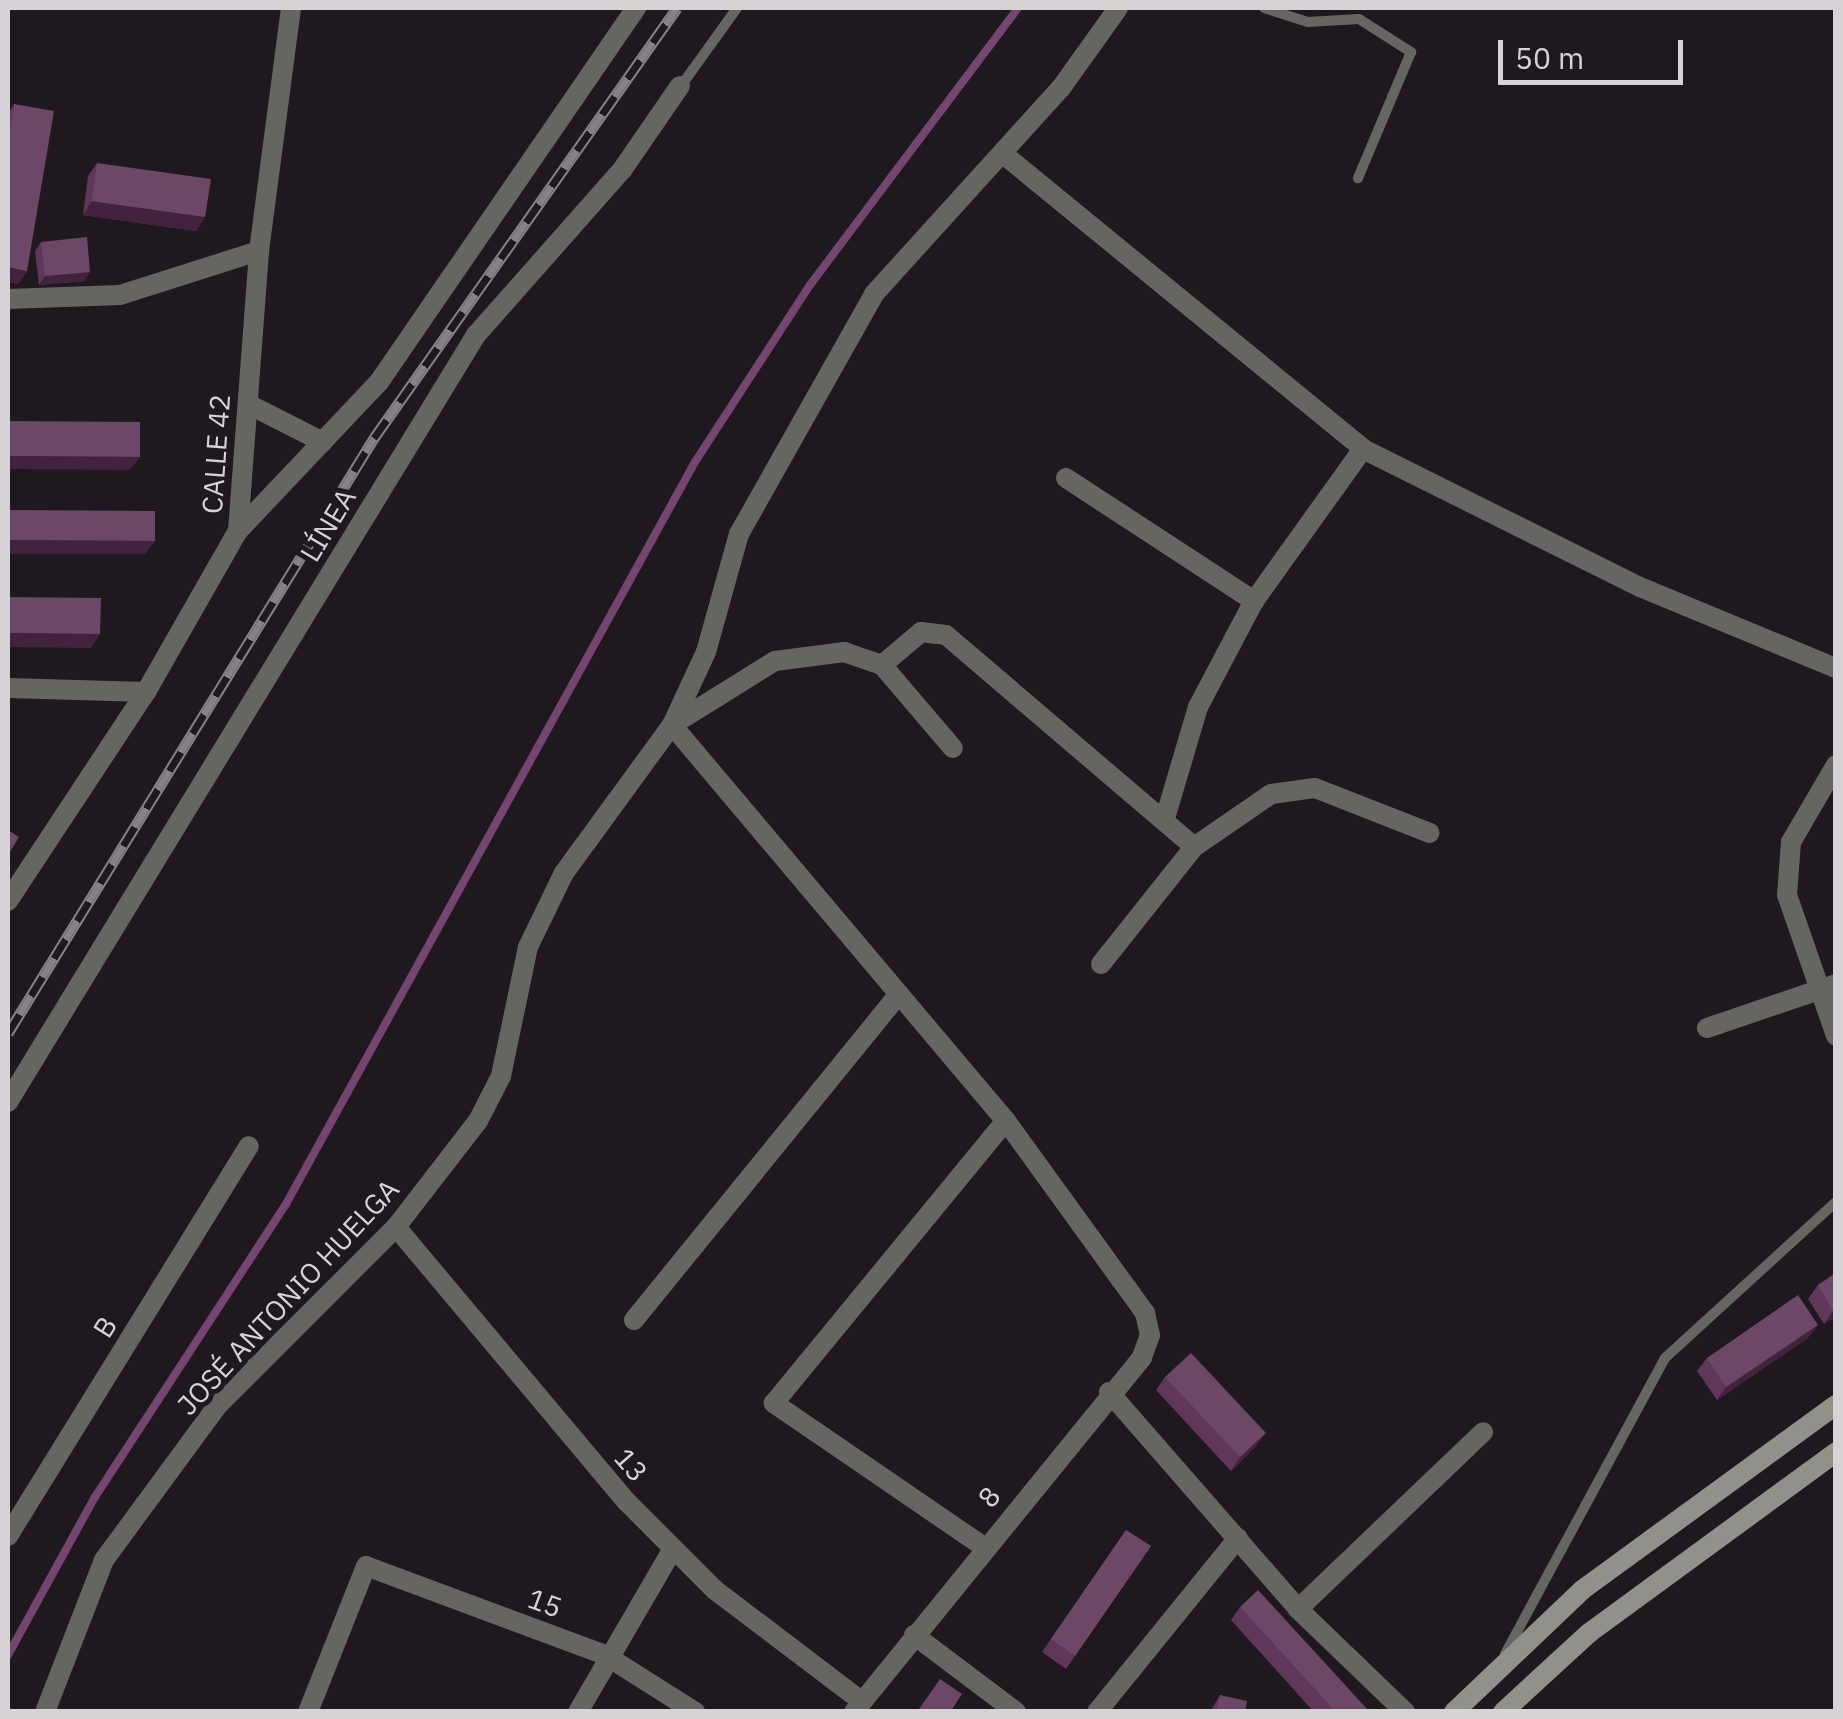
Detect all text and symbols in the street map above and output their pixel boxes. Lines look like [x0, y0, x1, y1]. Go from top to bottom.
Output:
scale bar [1503, 20, 1688, 82]
text: 50 m [1515, 38, 1584, 77]
street label: CALLE 42 [195, 393, 237, 515]
street label: LÍNEA [293, 482, 363, 568]
street label: JOSÉ ANTONIO HUELGA [170, 1172, 406, 1422]
street label: B [86, 1310, 124, 1344]
street label: 13 [607, 1441, 655, 1489]
street label: 8 [971, 1480, 1007, 1514]
street label: 15 [523, 1581, 567, 1625]

